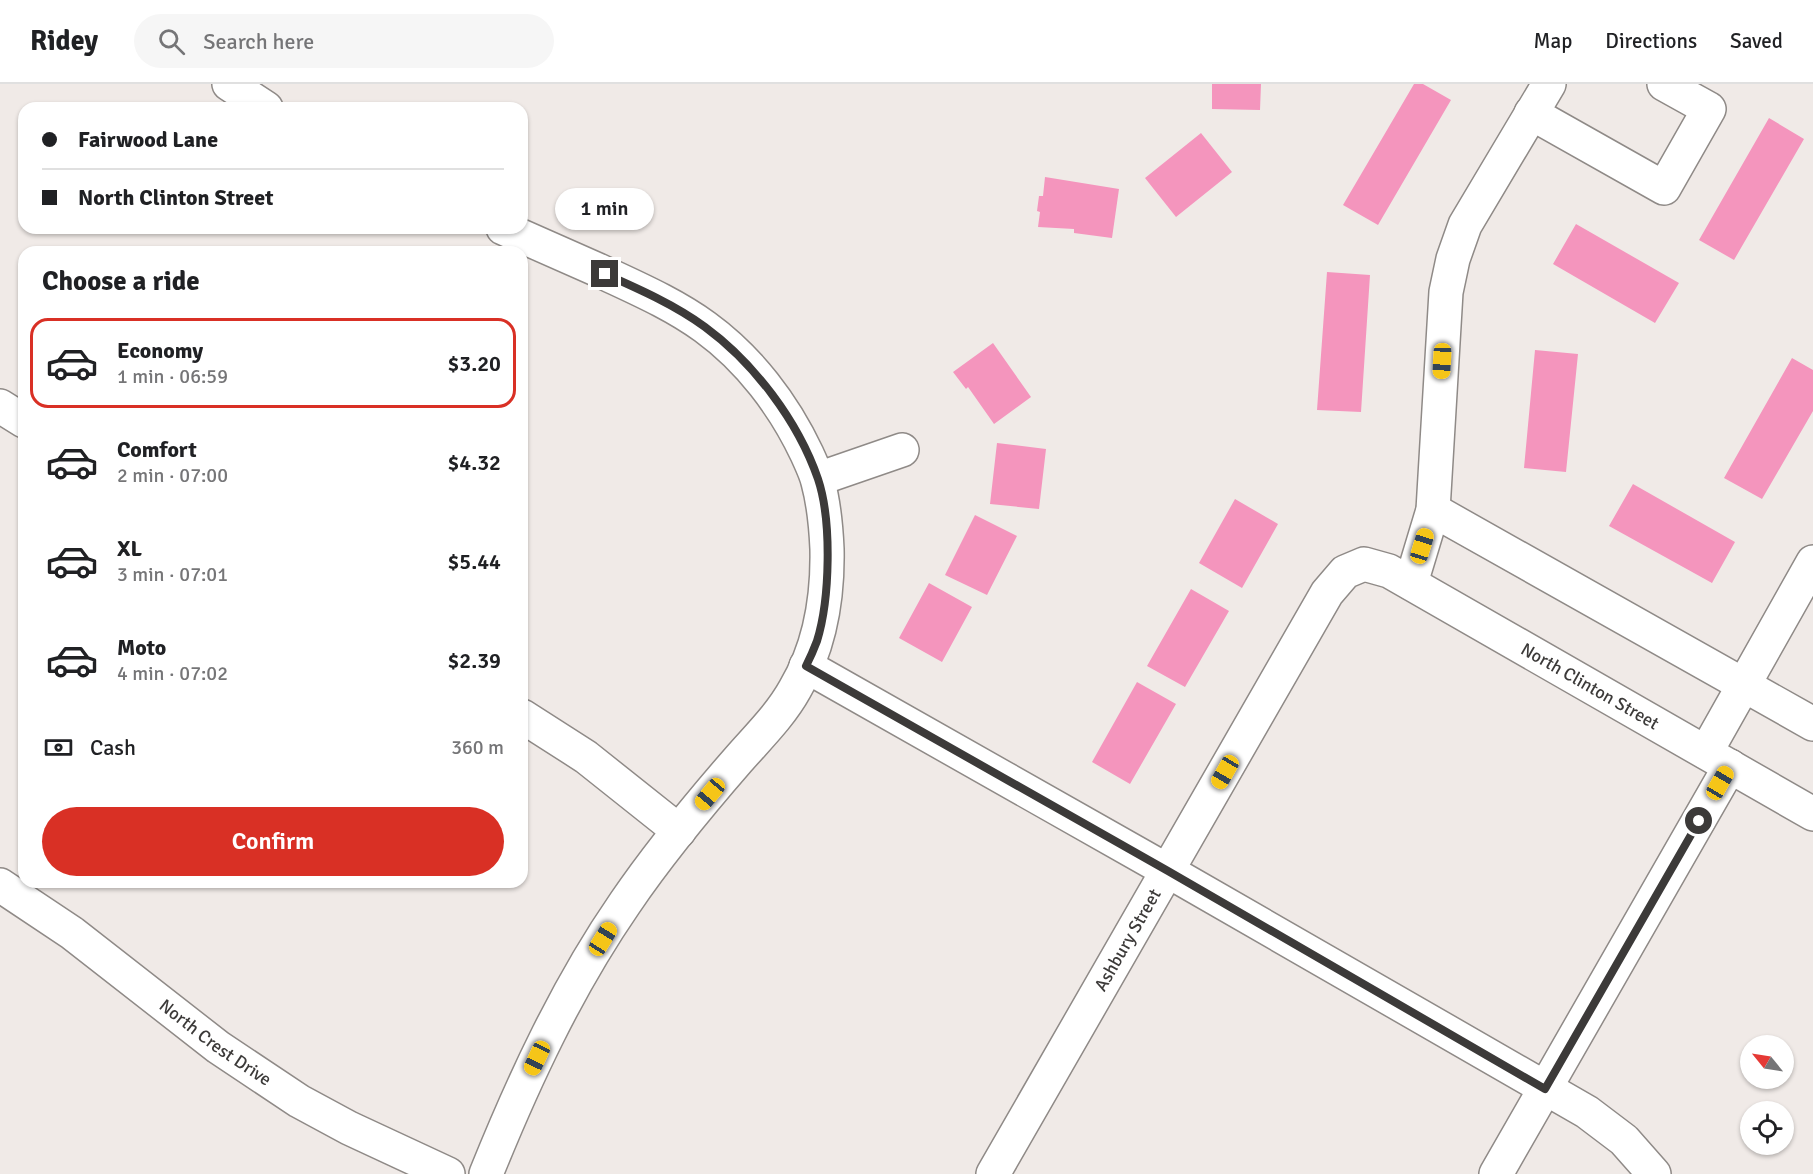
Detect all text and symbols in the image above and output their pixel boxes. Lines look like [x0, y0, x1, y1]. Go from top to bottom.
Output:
search box [134, 14, 554, 68]
text: Ridey [30, 24, 98, 58]
icon: search [155, 25, 188, 58]
text: Search here [203, 28, 314, 55]
text: Map [1534, 28, 1572, 54]
text: Directions [1605, 28, 1697, 54]
text: Saved [1730, 28, 1783, 54]
text: Fairwood Lane [78, 126, 218, 153]
text: North Clinton Street [78, 184, 273, 211]
callout: 1 min [556, 187, 654, 229]
text: 1 min [581, 196, 628, 221]
route end [591, 260, 618, 287]
text: Choose a ride [42, 265, 200, 298]
icon: car [45, 336, 99, 390]
text: Economy [117, 337, 203, 364]
car [1432, 343, 1452, 379]
text: $3.20 [447, 350, 501, 377]
text: 1 min · 06:59 [117, 364, 228, 389]
icon: car [45, 435, 99, 489]
text: Comfort [117, 436, 197, 463]
text: $4.32 [447, 449, 501, 476]
text: 2 min · 07:00 [117, 463, 228, 488]
car [1408, 526, 1436, 566]
icon: car [45, 534, 99, 588]
text: XL [117, 535, 142, 562]
text: $5.44 [447, 548, 501, 575]
text: 3 min · 07:01 [117, 562, 228, 587]
icon: car [45, 633, 99, 687]
text: Moto [117, 634, 166, 661]
street label: North Clinton Street [1517, 638, 1663, 734]
text: $2.39 [447, 647, 501, 674]
text: 4 min · 07:02 [117, 661, 228, 686]
icon: cash [42, 731, 75, 764]
text: Cash [90, 734, 136, 761]
text: 360 m [451, 735, 504, 760]
car [1208, 752, 1242, 792]
car [1703, 763, 1737, 803]
car [692, 774, 728, 814]
button: Confirm [42, 807, 504, 876]
route start [1685, 807, 1712, 834]
street label: Ashbury Street [1089, 885, 1166, 995]
car [586, 919, 620, 959]
street label: North Crest Drive [155, 994, 276, 1091]
north arrow [1740, 1035, 1794, 1089]
map controls [1740, 1035, 1794, 1155]
car [521, 1038, 553, 1078]
button: locate [1740, 1101, 1794, 1155]

